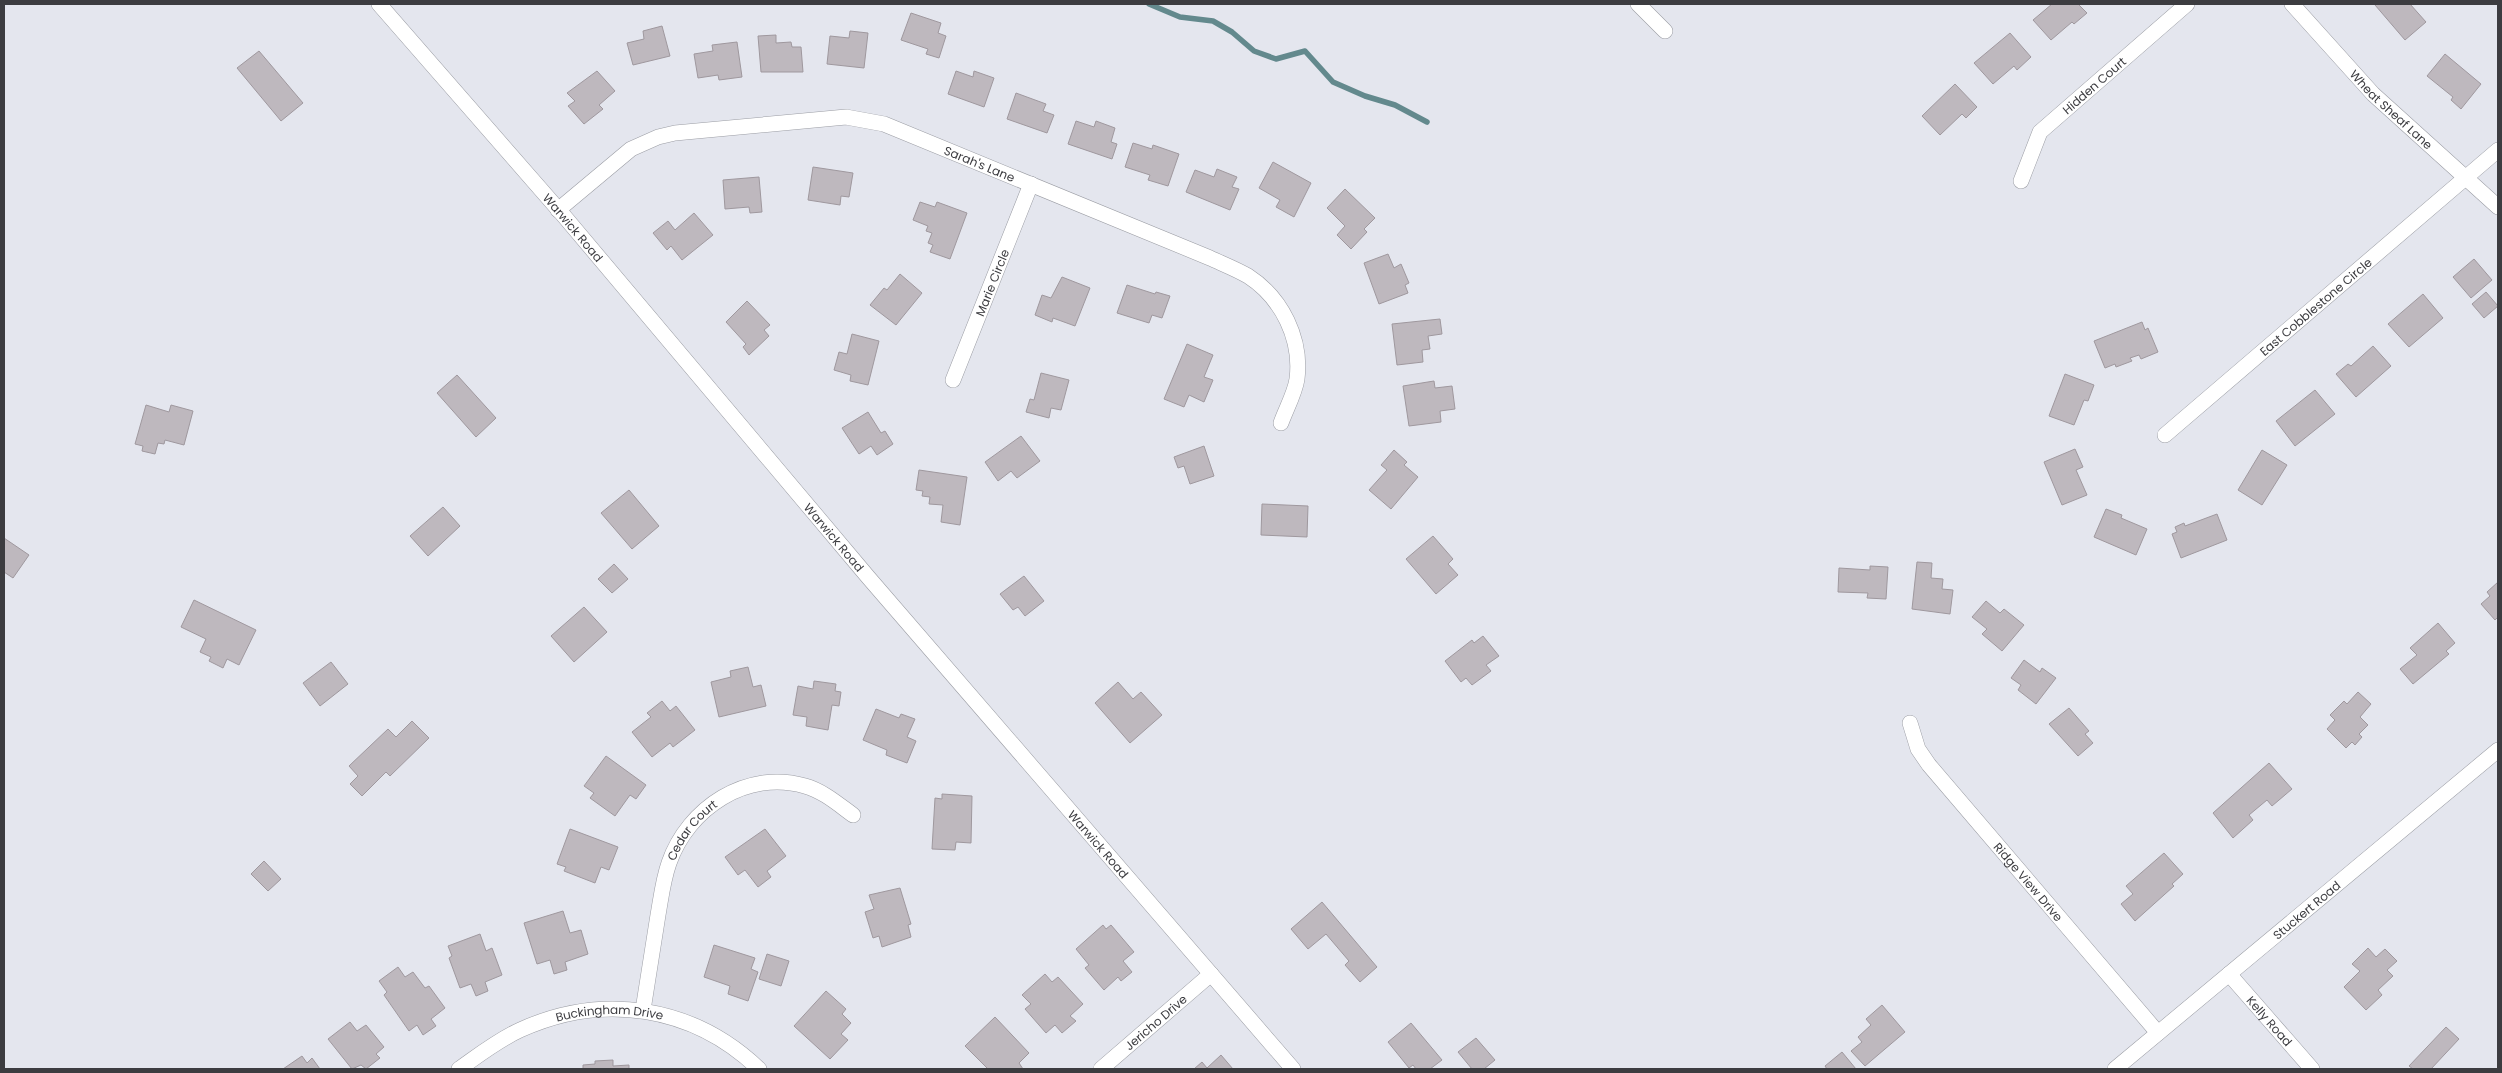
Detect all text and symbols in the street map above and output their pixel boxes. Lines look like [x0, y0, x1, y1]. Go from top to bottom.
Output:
street label: Hidden Court [2058, 53, 2129, 118]
street label: Wheat Sheaf Lane [2346, 66, 2437, 153]
street label: Sarah's Lane [942, 141, 1018, 186]
street label: Warwick Road [539, 189, 607, 265]
street label: Marie Circle [971, 246, 1013, 319]
street label: East Cobblestone Circle [2256, 253, 2375, 359]
street label: Warwick Road [800, 499, 868, 575]
street label: Cedar Court [662, 795, 720, 863]
street label: Warwick Road [1064, 806, 1133, 882]
street label: Ridge View Drive [1990, 839, 2067, 925]
street label: Stuckert Road [2269, 876, 2344, 943]
street label: Jericho Drive [1121, 990, 1190, 1054]
street label: Kelly Road [2243, 992, 2297, 1050]
street label: Buckingham Drive [554, 1001, 665, 1025]

